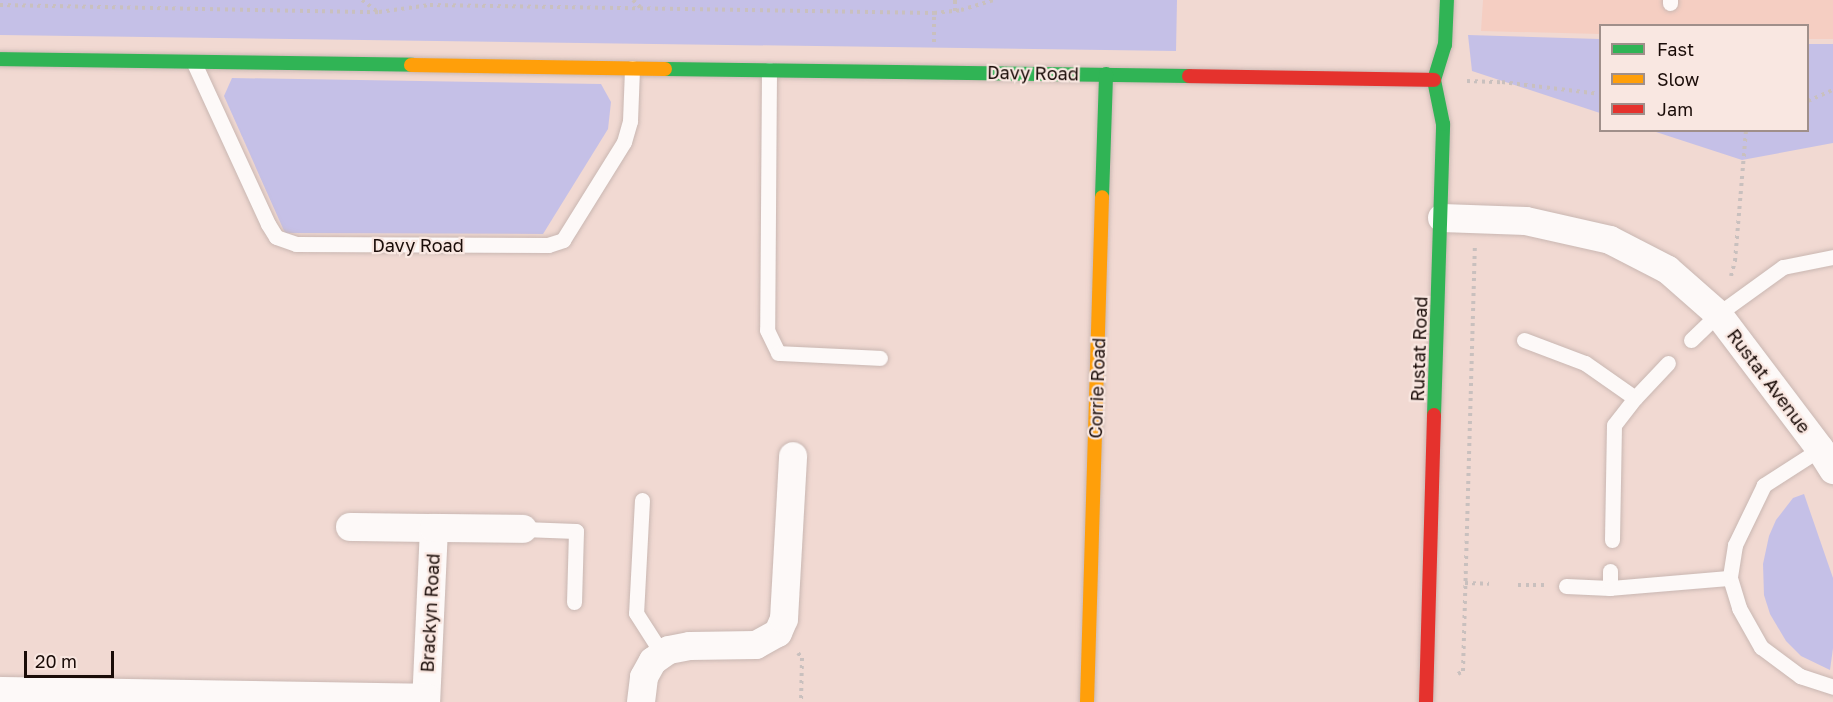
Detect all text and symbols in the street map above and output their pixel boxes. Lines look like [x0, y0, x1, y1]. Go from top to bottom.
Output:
legend [1599, 24, 1809, 132]
text: Fast [1657, 38, 1694, 60]
street label: Davy Road [987, 61, 1079, 85]
text: Slow [1657, 68, 1699, 90]
text: Jam [1657, 98, 1693, 120]
street label: Davy Road [372, 234, 464, 256]
street label: Rustat Road [1406, 296, 1432, 402]
street label: Rustat Avenue [1723, 325, 1815, 437]
street label: Corrie Road [1084, 337, 1110, 439]
street label: Brackyn Road [416, 553, 444, 673]
scale bar [27, 639, 117, 677]
text: 20 m [35, 650, 77, 672]

